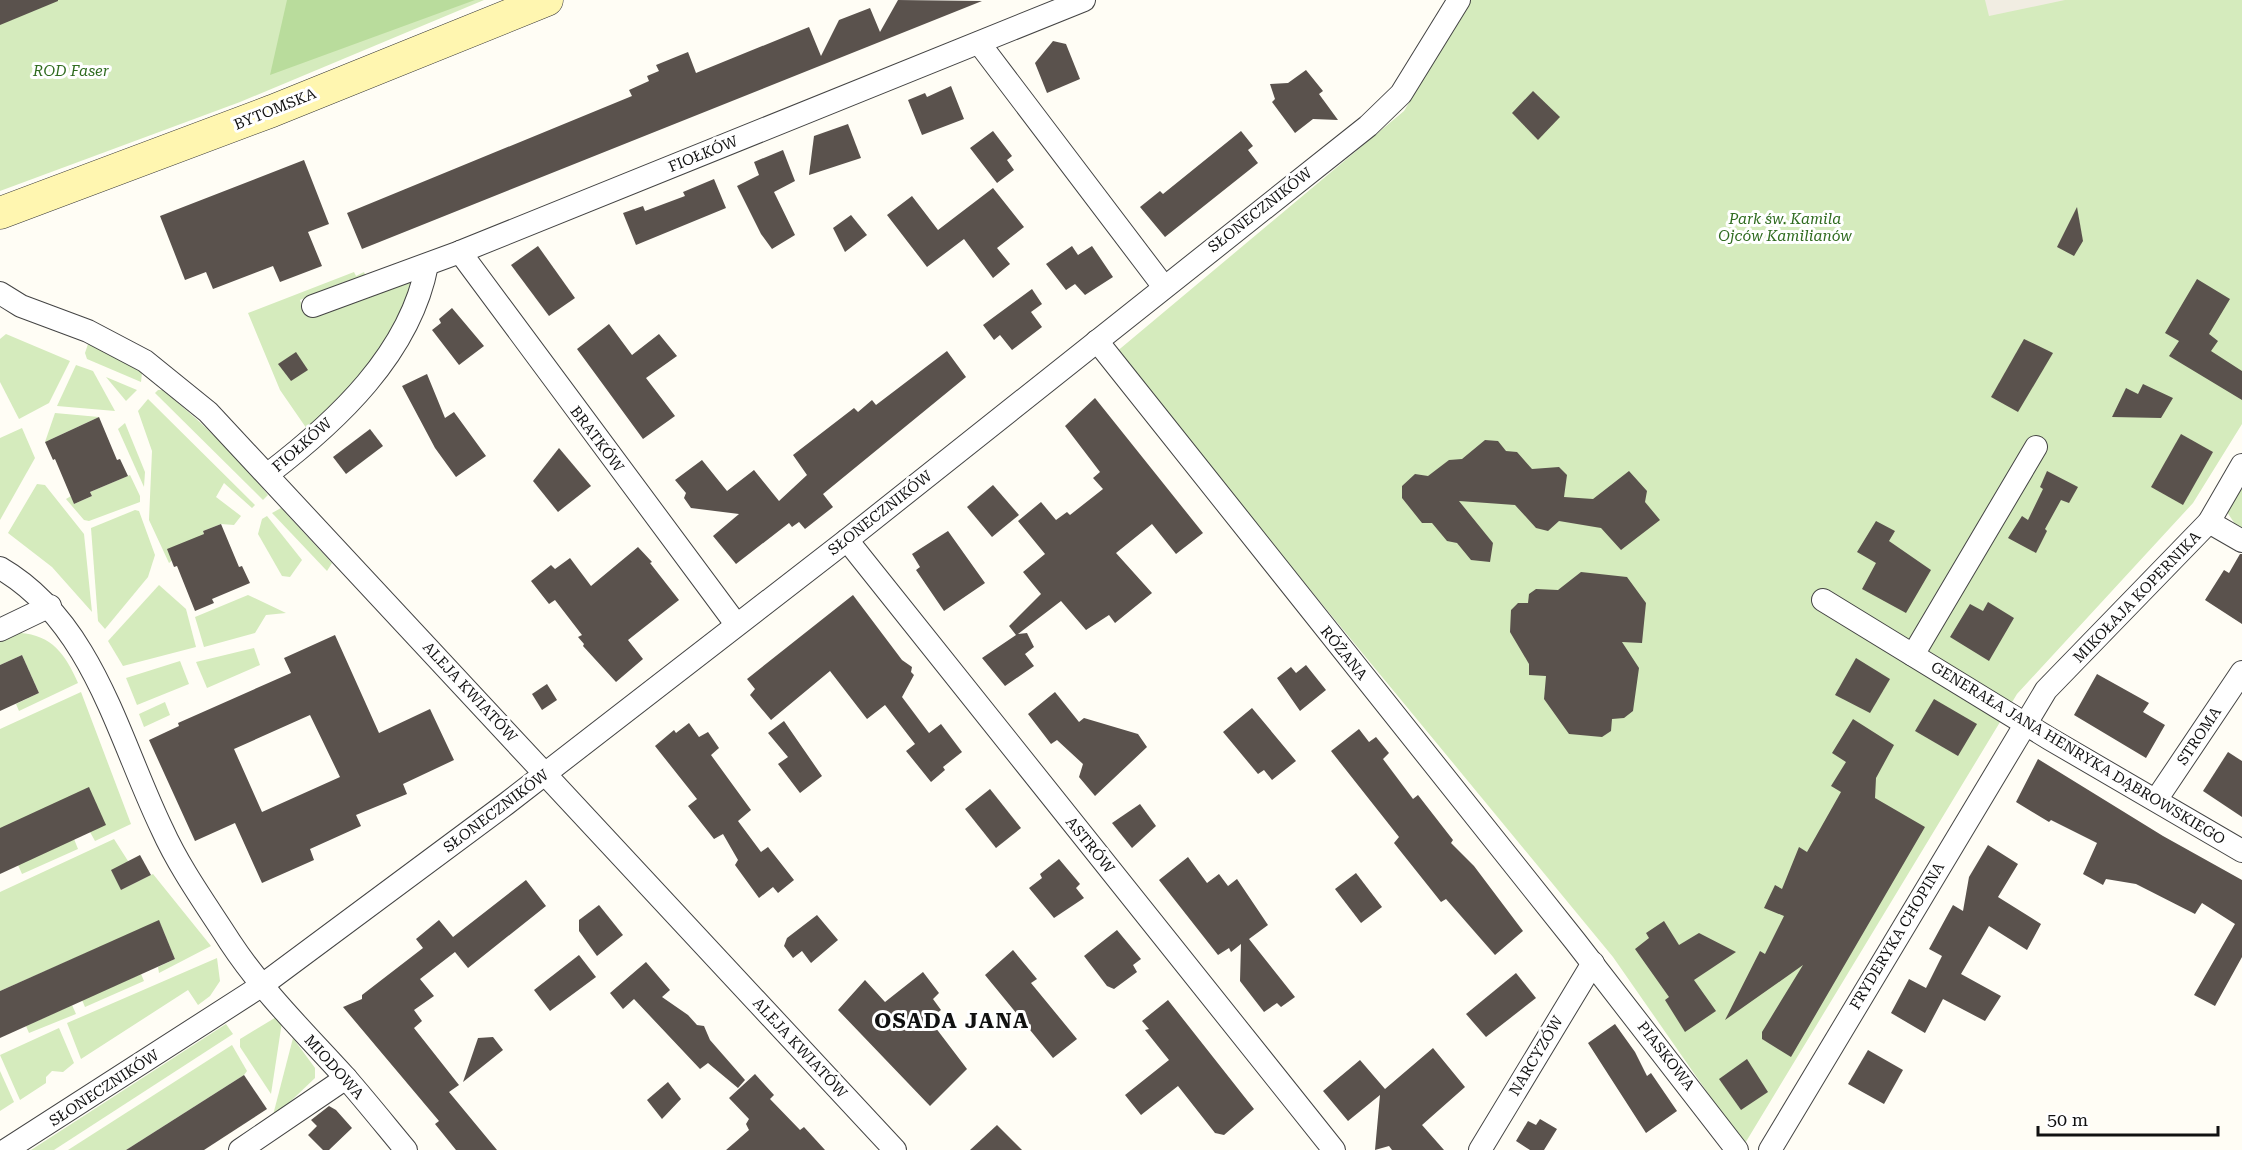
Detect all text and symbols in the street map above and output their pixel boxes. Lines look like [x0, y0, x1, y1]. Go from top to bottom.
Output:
park label: ROD Faser [32, 62, 110, 80]
street label: BYTOMSKA [231, 84, 319, 134]
street label: FIOŁKÓW [665, 131, 741, 176]
street label: SŁONECZNIKÓW [1204, 163, 1316, 256]
park label: Park św. Kamila Ojców Kamilianów [1718, 210, 1852, 245]
street label: BRATKÓW [566, 402, 629, 476]
street label: FIOŁKÓW [268, 413, 336, 476]
street label: SŁONECZNIKÓW [824, 466, 936, 559]
street label: MIKOŁAJA KOPERNIKA [2070, 527, 2205, 666]
street label: RÓŻANA [1317, 622, 1372, 684]
street label: ALEJA KWIATÓW [419, 638, 522, 746]
street label: GENERAŁA JANA HENRYKA DĄBROWSKIEGO [1928, 658, 2228, 848]
street label: STROMA [2173, 703, 2225, 768]
street label: SŁONECZNIKÓW [439, 764, 553, 856]
street label: ASTRÓW [1062, 813, 1119, 877]
street label: FRYDERYKA CHOPINA [1846, 859, 1948, 1013]
street label: ALEJA KWIATÓW [749, 994, 852, 1102]
district label: OSADA JANA [874, 1009, 1030, 1033]
street label: NARCYZÓW [1504, 1012, 1567, 1099]
street label: PIASKOWA [1634, 1018, 1699, 1094]
street label: MIODOWA [300, 1031, 368, 1103]
street label: SŁONECZNIKÓW [45, 1045, 163, 1130]
scale bar [2038, 1099, 2218, 1137]
text: 50 m [2047, 1109, 2088, 1130]

